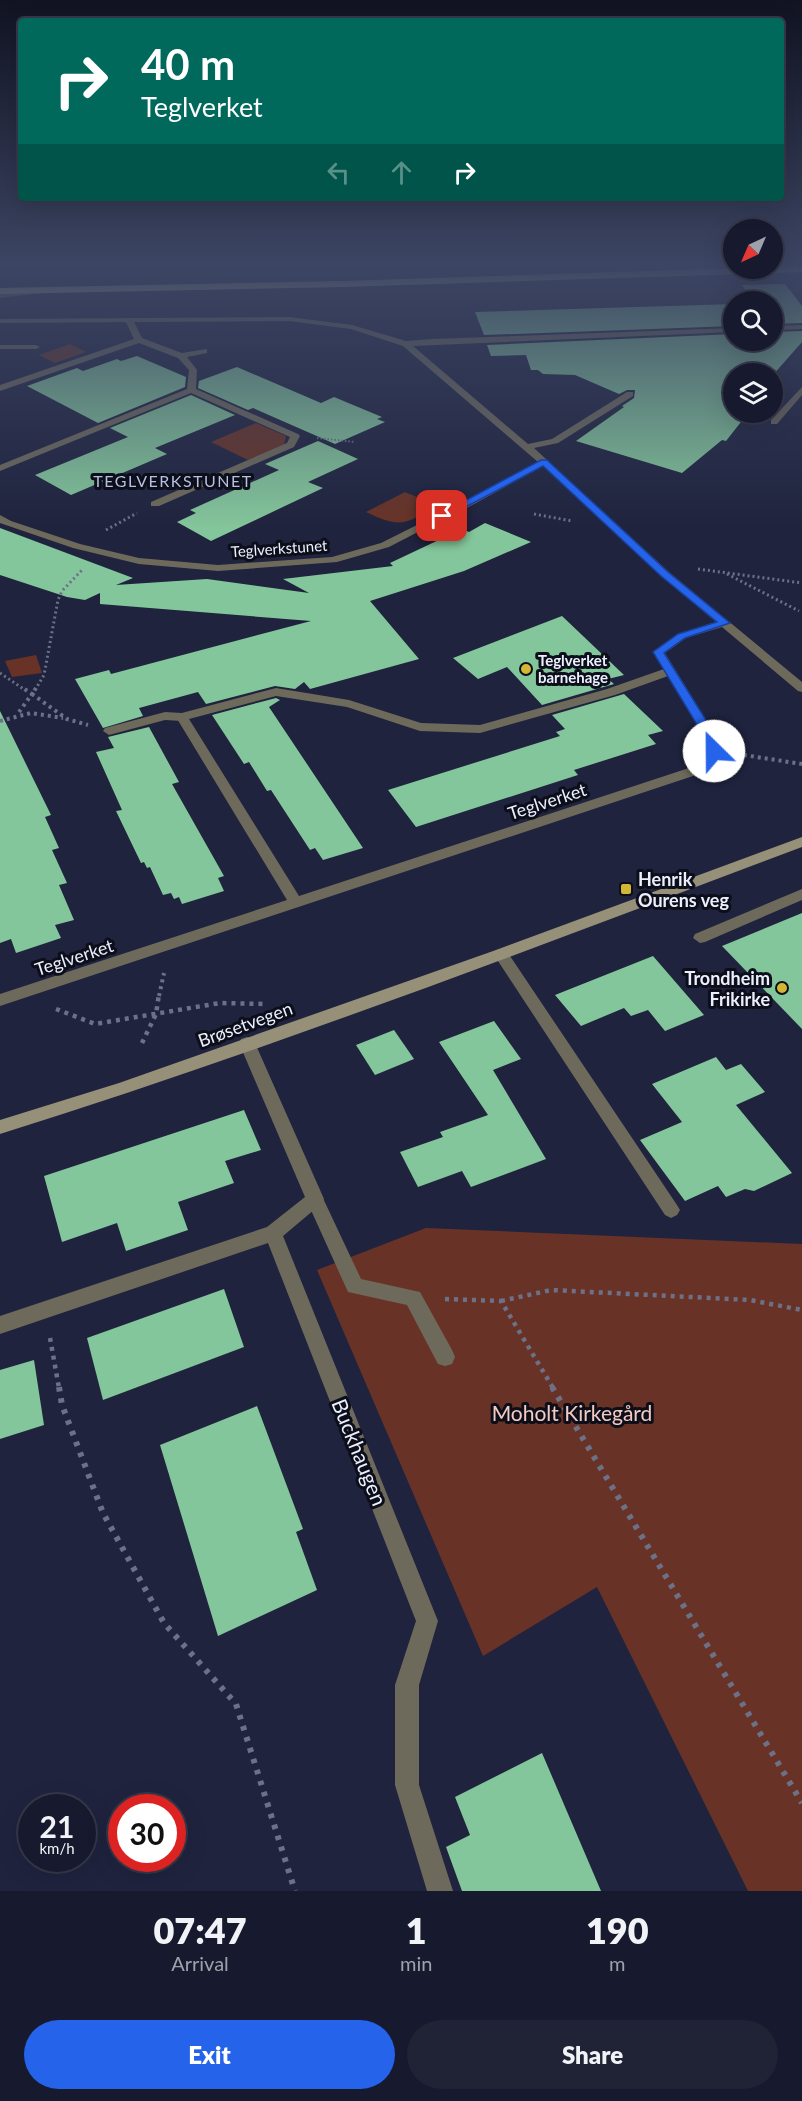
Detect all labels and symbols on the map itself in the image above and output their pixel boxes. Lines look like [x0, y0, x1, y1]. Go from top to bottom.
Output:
north arrow [723, 219, 783, 279]
district label: TEGLVERKSTUNET [93, 471, 253, 490]
pin [416, 490, 467, 541]
street label: Teglverkstunet [230, 536, 328, 560]
place label: Teglverket barnehage [538, 651, 608, 686]
marker: Teglverket barnehage [519, 662, 533, 676]
position arrow [682, 719, 746, 783]
street label: Teglverket [505, 778, 590, 824]
place label: Henrik Ourens veg [638, 868, 729, 911]
marker: Henrik Ourens veg [619, 882, 633, 896]
street label: Teglverket [32, 934, 117, 980]
place label: Trondheim Frikirke [684, 967, 770, 1010]
marker: Trondheim Frikirke [775, 981, 789, 995]
street label: Brøsetvegen [195, 997, 295, 1051]
street label: Buckhaugen [327, 1395, 393, 1509]
park label: Moholt Kirkegård [492, 1400, 652, 1425]
speed limit sign: 30 [108, 1794, 186, 1872]

